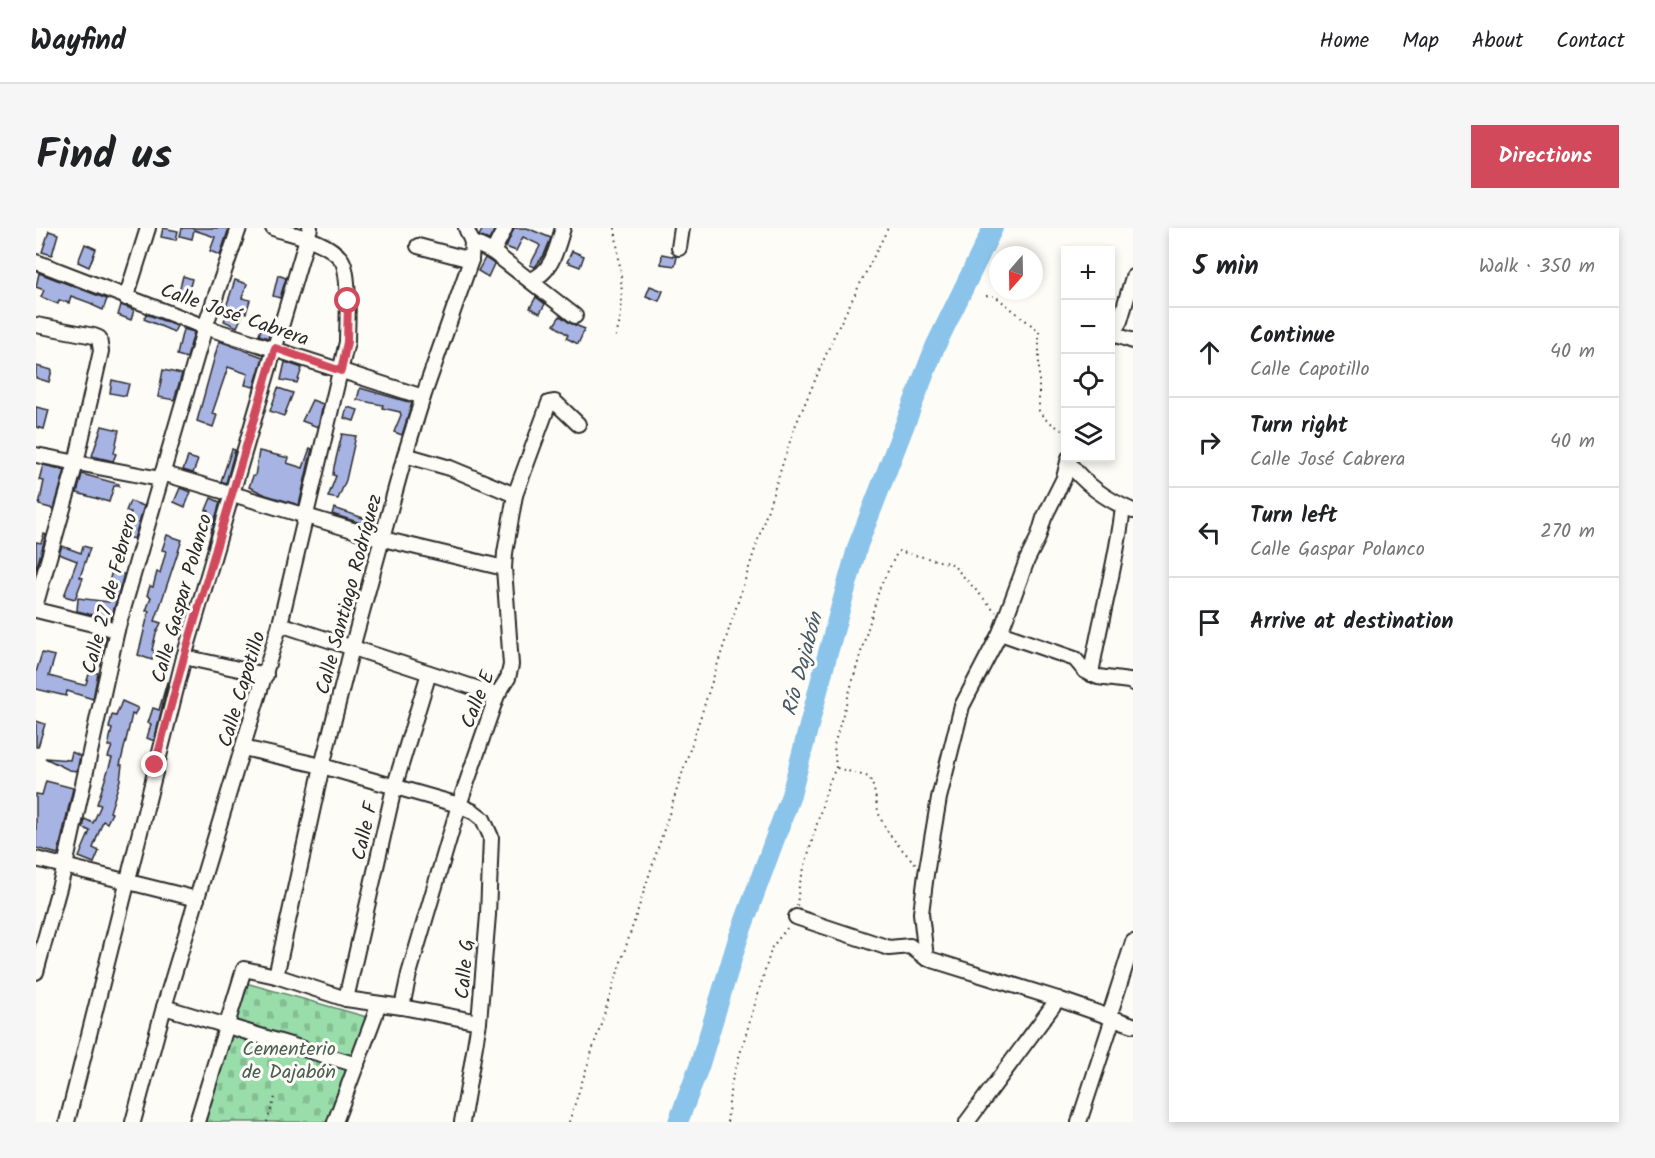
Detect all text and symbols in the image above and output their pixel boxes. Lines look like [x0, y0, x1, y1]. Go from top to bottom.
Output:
text: Wayfind [30, 19, 126, 64]
text: Home [1320, 25, 1369, 58]
text: Map [1402, 25, 1439, 58]
text: About [1472, 25, 1523, 58]
text: Contact [1556, 25, 1625, 58]
text: Find us [36, 123, 172, 190]
button: Directions [1471, 125, 1619, 188]
north arrow [989, 246, 1043, 300]
map controls [1061, 246, 1115, 462]
button: + [1061, 246, 1115, 300]
text: 5 min [1193, 246, 1259, 288]
text: Walk · 350 m [1479, 251, 1595, 283]
street label: Calle José Cabrera [156, 275, 313, 356]
route start [334, 287, 360, 313]
button: − [1061, 300, 1115, 354]
text: Continue [1250, 319, 1335, 354]
icon: ahead [1193, 336, 1226, 369]
text: 40 m [1550, 336, 1595, 368]
button: locate [1061, 354, 1115, 408]
text: Calle Capotillo [1250, 354, 1370, 386]
button: layers [1061, 408, 1115, 462]
text: Turn right [1250, 409, 1348, 444]
icon: right [1193, 426, 1226, 459]
text: 40 m [1550, 426, 1595, 458]
text: Calle José Cabrera [1250, 444, 1405, 476]
street label: Calle Santiago Rodríguez [308, 491, 392, 698]
text: Turn left [1250, 499, 1337, 534]
street label: Calle 27 de Febrero [74, 510, 148, 677]
street label: Calle Gaspar Polanco [143, 510, 222, 687]
icon: left [1193, 516, 1226, 549]
text: 270 m [1540, 516, 1595, 548]
text: Calle Gaspar Polanco [1250, 534, 1425, 566]
text: Arrive at destination [1250, 605, 1453, 640]
icon: arrive [1193, 606, 1226, 639]
water label: Río Dajabón [774, 607, 834, 720]
street label: Calle Capotillo [210, 628, 276, 751]
street label: Calle E [453, 665, 505, 734]
route end [141, 751, 167, 777]
street label: Calle F [344, 798, 388, 864]
street label: Calle G [447, 938, 485, 1001]
park label: Cementerio de Dajabón [242, 1034, 336, 1089]

